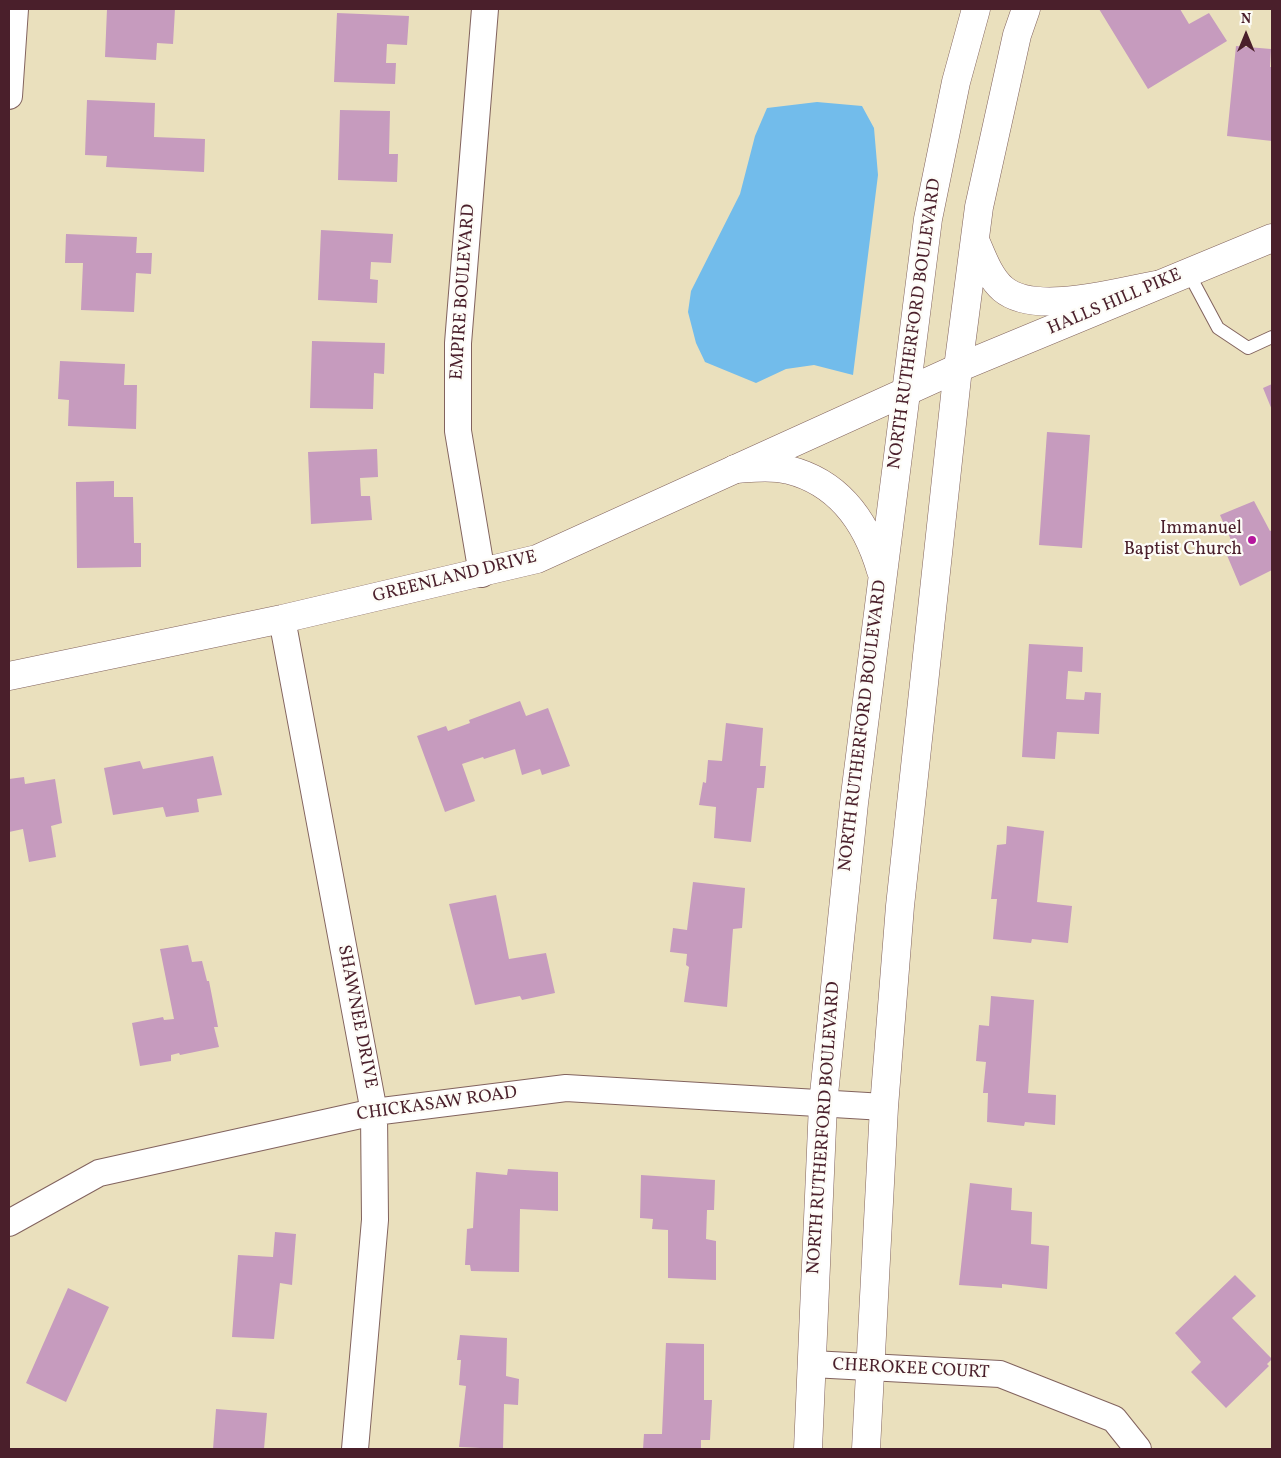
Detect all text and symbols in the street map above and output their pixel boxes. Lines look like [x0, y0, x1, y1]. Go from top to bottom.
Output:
north arrow [1221, 10, 1271, 60]
text: N [1241, 10, 1251, 29]
street label: NORTH RUTHERFORD BOULEVARD [885, 177, 947, 471]
street label: EMPIRE BOULEVARD [447, 203, 481, 381]
street label: HALLS HILL PIKE [1045, 265, 1185, 341]
place label: Immanuel Baptist Church [1124, 519, 1242, 562]
marker: Immanuel Baptist Church [1246, 534, 1258, 546]
street label: GREENLAND DRIVE [371, 547, 539, 609]
street label: NORTH RUTHERFORD BOULEVARD [835, 579, 893, 873]
street label: SHAWNEE DRIVE [331, 943, 381, 1091]
street label: NORTH RUTHERFORD BOULEVARD [804, 981, 846, 1275]
street label: CHICKASAW ROAD [356, 1083, 518, 1127]
street label: CHEROKEE COURT [832, 1355, 990, 1385]

